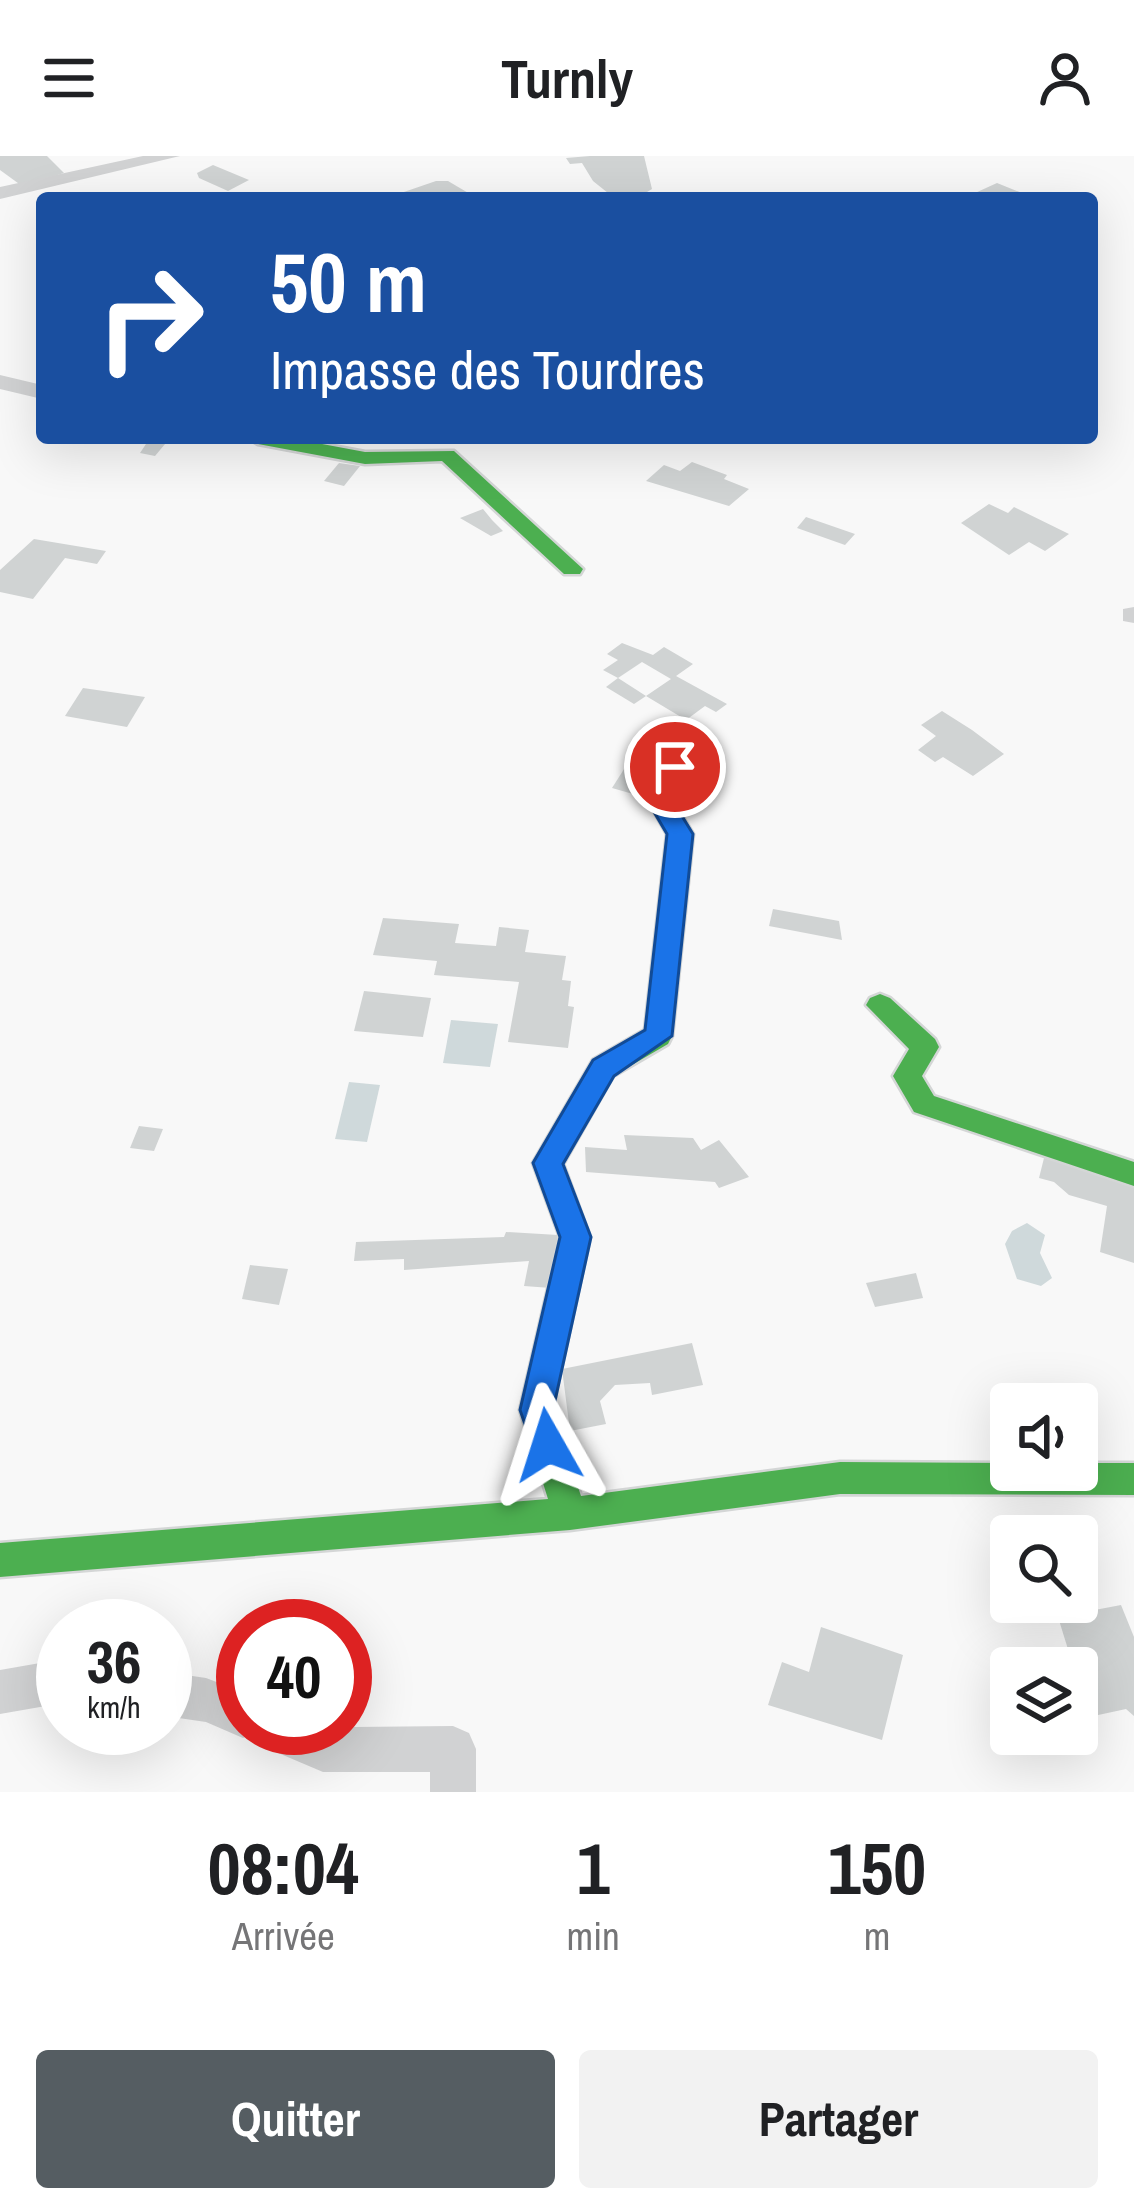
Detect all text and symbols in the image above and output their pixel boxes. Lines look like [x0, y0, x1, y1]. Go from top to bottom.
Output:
text: Turnly [501, 42, 633, 115]
icon: menu [36, 45, 102, 111]
icon: person [1032, 45, 1098, 111]
text: 50 m [270, 225, 427, 338]
icon: right [72, 240, 228, 396]
text: Impasse des Tourdres [270, 333, 705, 406]
pin [624, 716, 726, 818]
icon: arrive [642, 734, 708, 800]
position arrow [485, 1382, 611, 1508]
map controls [990, 1383, 1098, 1755]
button: sound [990, 1383, 1098, 1491]
button: search [990, 1515, 1098, 1623]
speed limit sign: 40 [216, 1599, 372, 1755]
text: 36 [87, 1621, 141, 1702]
button: layers [990, 1647, 1098, 1755]
text: km/h [87, 1687, 141, 1727]
text: 08:04 [208, 1819, 359, 1916]
text: 1 [577, 1819, 610, 1916]
text: 150 [828, 1819, 926, 1916]
text: Arrivée [232, 1910, 335, 1962]
text: min [567, 1910, 620, 1962]
text: m [864, 1910, 890, 1962]
button: Quitter [36, 2050, 555, 2188]
button: Partager [579, 2050, 1098, 2188]

